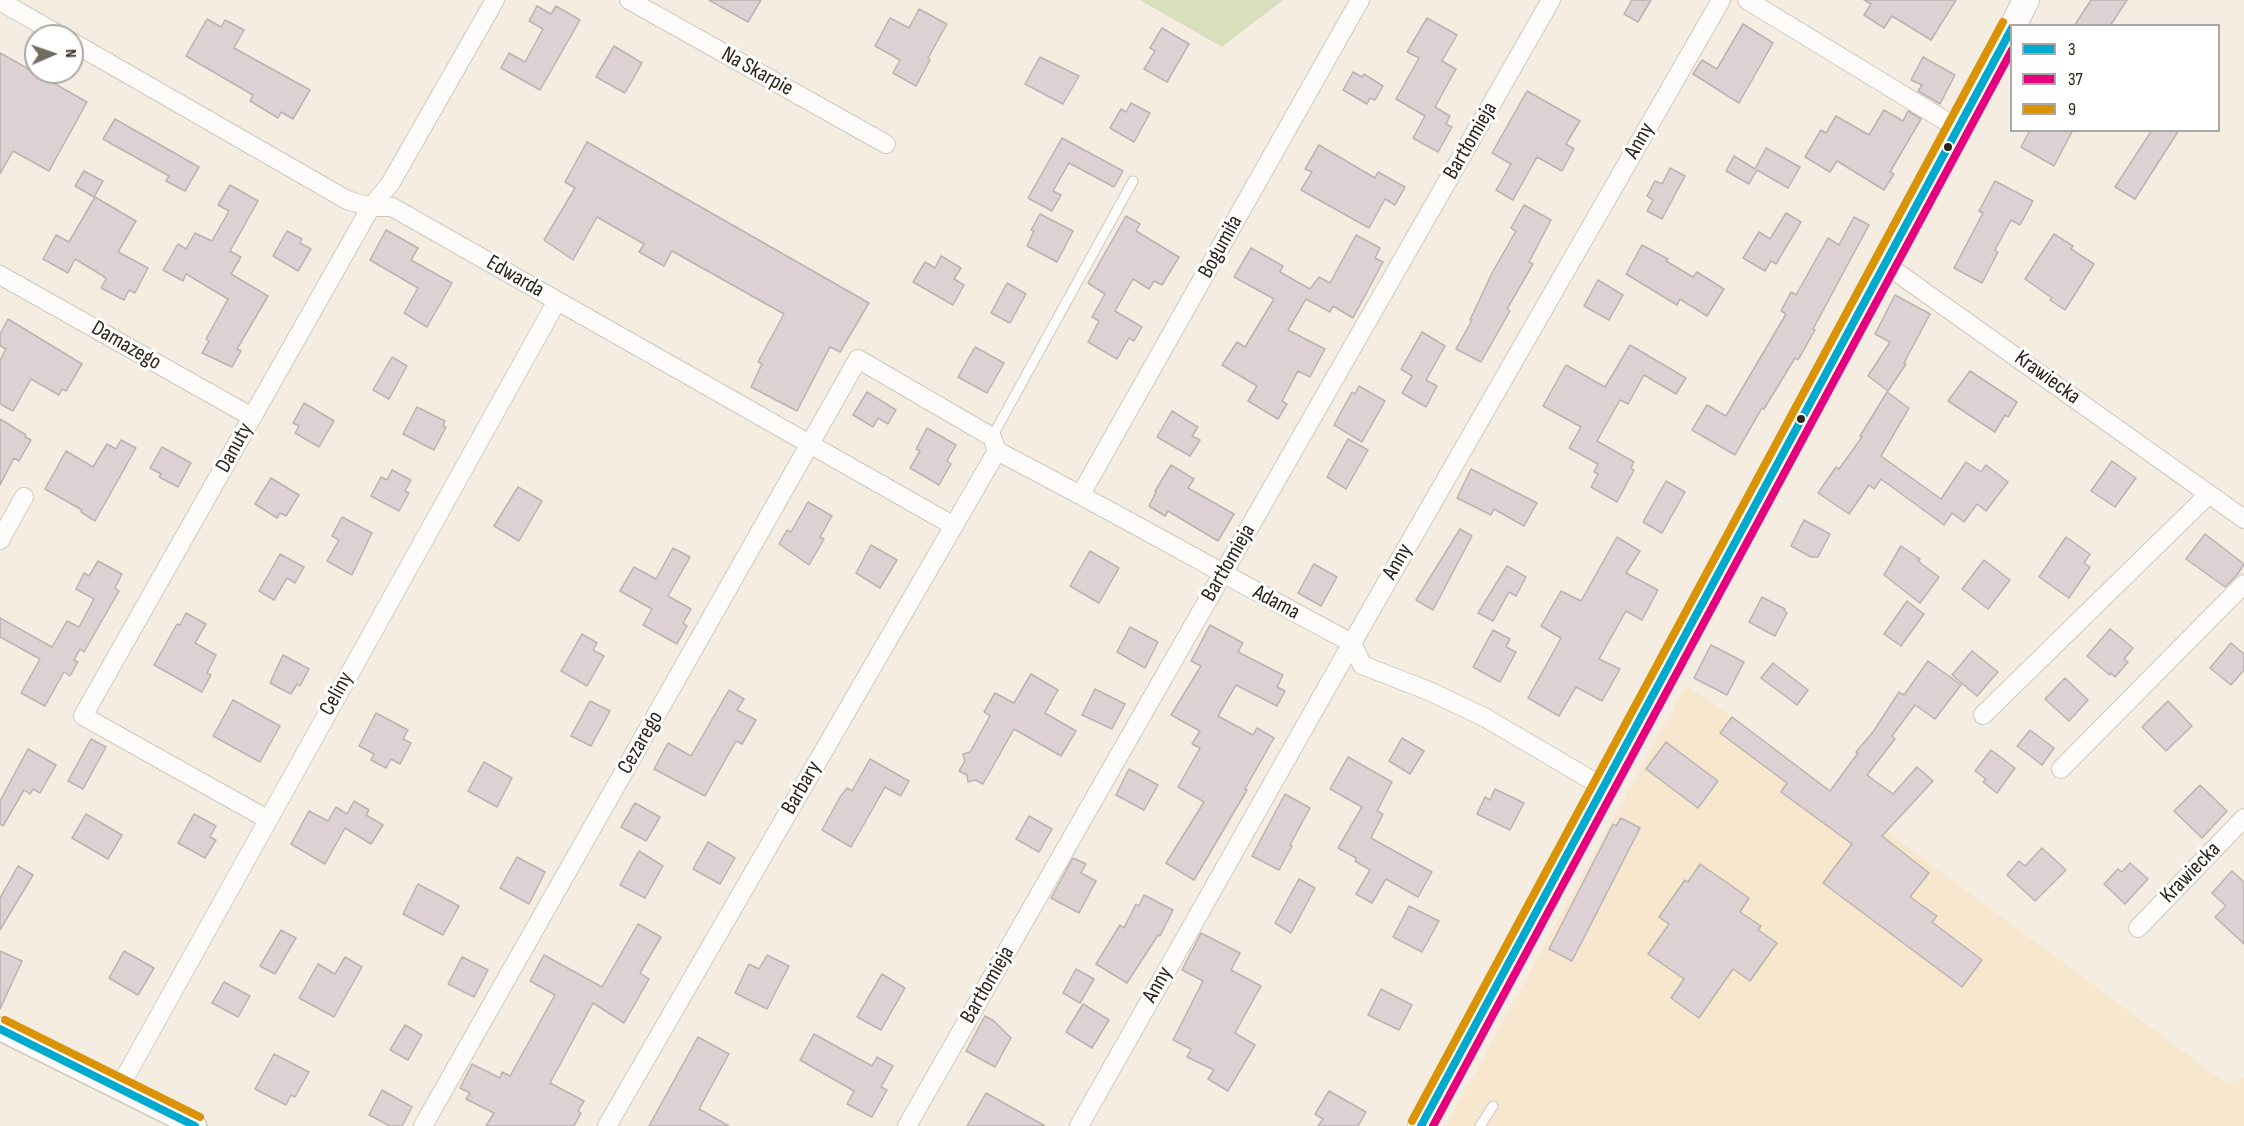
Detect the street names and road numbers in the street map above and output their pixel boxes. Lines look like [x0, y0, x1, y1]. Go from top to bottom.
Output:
street label: Na Skarpie [717, 42, 797, 102]
street label: Bartłomieja [1438, 98, 1504, 184]
street label: Anny [1619, 118, 1661, 164]
street label: Bogumiła [1193, 211, 1249, 283]
street label: Edwarda [481, 250, 549, 304]
street label: Damazego [86, 316, 166, 376]
street label: Krawiecka [2009, 345, 2085, 411]
street label: Danuty [211, 418, 259, 478]
street label: Bartłomieja [1196, 520, 1262, 606]
street label: Anny [1377, 539, 1419, 585]
street label: Adama [1248, 580, 1304, 626]
street label: Celiny [314, 668, 360, 720]
street label: Cezarego [612, 707, 670, 779]
street label: Barbary [776, 757, 828, 819]
street label: Krawiecka [2155, 837, 2227, 909]
street label: Bartłomieja [955, 942, 1021, 1028]
street label: Anny [1137, 962, 1179, 1008]

